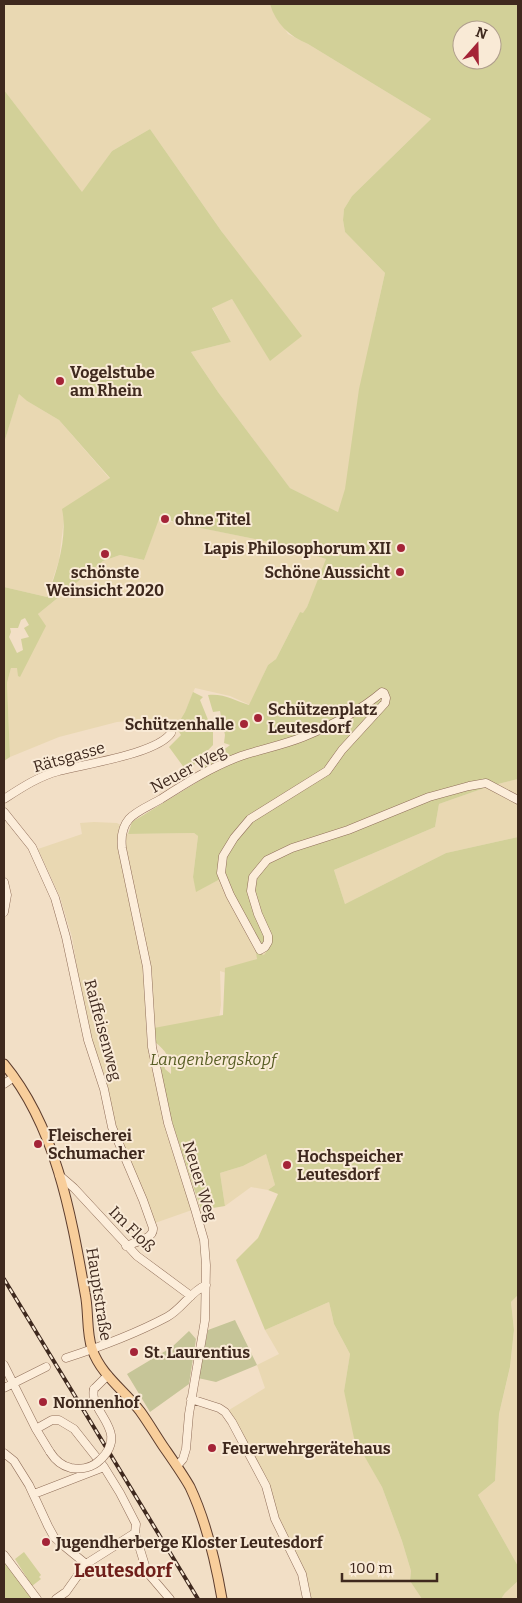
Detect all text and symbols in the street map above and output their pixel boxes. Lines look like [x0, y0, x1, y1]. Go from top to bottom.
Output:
north arrow [452, 20, 502, 70]
text: N [473, 23, 489, 43]
place label: Vogelstube am Rhein [70, 363, 155, 400]
marker: Vogelstube am Rhein [54, 375, 66, 387]
place label: ohne Titel [175, 510, 251, 529]
marker: ohne Titel [159, 513, 171, 525]
place label: Lapis Philosophorum XII [204, 539, 391, 558]
marker: Lapis Philosophorum XII [395, 542, 407, 554]
marker: schönste Weinsicht 2020 [99, 548, 111, 560]
place label: schönste Weinsicht 2020 [46, 563, 164, 600]
place label: Schöne Aussicht [264, 563, 391, 582]
marker: Schöne Aussicht [394, 566, 406, 578]
place label: Schützenplatz Leutesdorf [268, 700, 377, 737]
marker: Schützenplatz Leutesdorf [252, 712, 264, 724]
place label: Schützenhalle [125, 715, 234, 734]
marker: Schützenhalle [238, 718, 250, 730]
street label: Rätsgasse [31, 738, 107, 776]
street label: Neuer Weg [147, 741, 229, 797]
street label: Raiffeisenweg [80, 977, 126, 1083]
park label: Langenbergskopf [150, 1050, 279, 1069]
place label: Fleischerei Schumacher [48, 1126, 145, 1163]
marker: Fleischerei Schumacher [32, 1138, 44, 1150]
street label: Neuer Weg [179, 1139, 221, 1224]
place label: Hochspeicher Leutesdorf [297, 1147, 404, 1184]
marker: Hochspeicher Leutesdorf [281, 1159, 293, 1171]
street label: Im Floß [105, 1202, 159, 1256]
street label: Hauptstraße [82, 1246, 116, 1342]
place label: St. Laurentius [144, 1343, 250, 1362]
marker: St. Laurentius [128, 1346, 140, 1358]
place label: Nonnenhof [53, 1393, 141, 1412]
marker: Nonnenhof [37, 1396, 49, 1408]
place label: Feuerwehrgerätehaus [222, 1439, 391, 1458]
marker: Feuerwehrgerätehaus [206, 1442, 218, 1454]
place label: Jugendherberge Kloster Leutesdorf [55, 1533, 324, 1552]
marker: Jugendherberge Kloster Leutesdorf [40, 1536, 52, 1548]
scale bar [342, 1550, 437, 1582]
district label: Leutesdorf [74, 1559, 174, 1582]
text: 100 m [350, 1559, 393, 1577]

